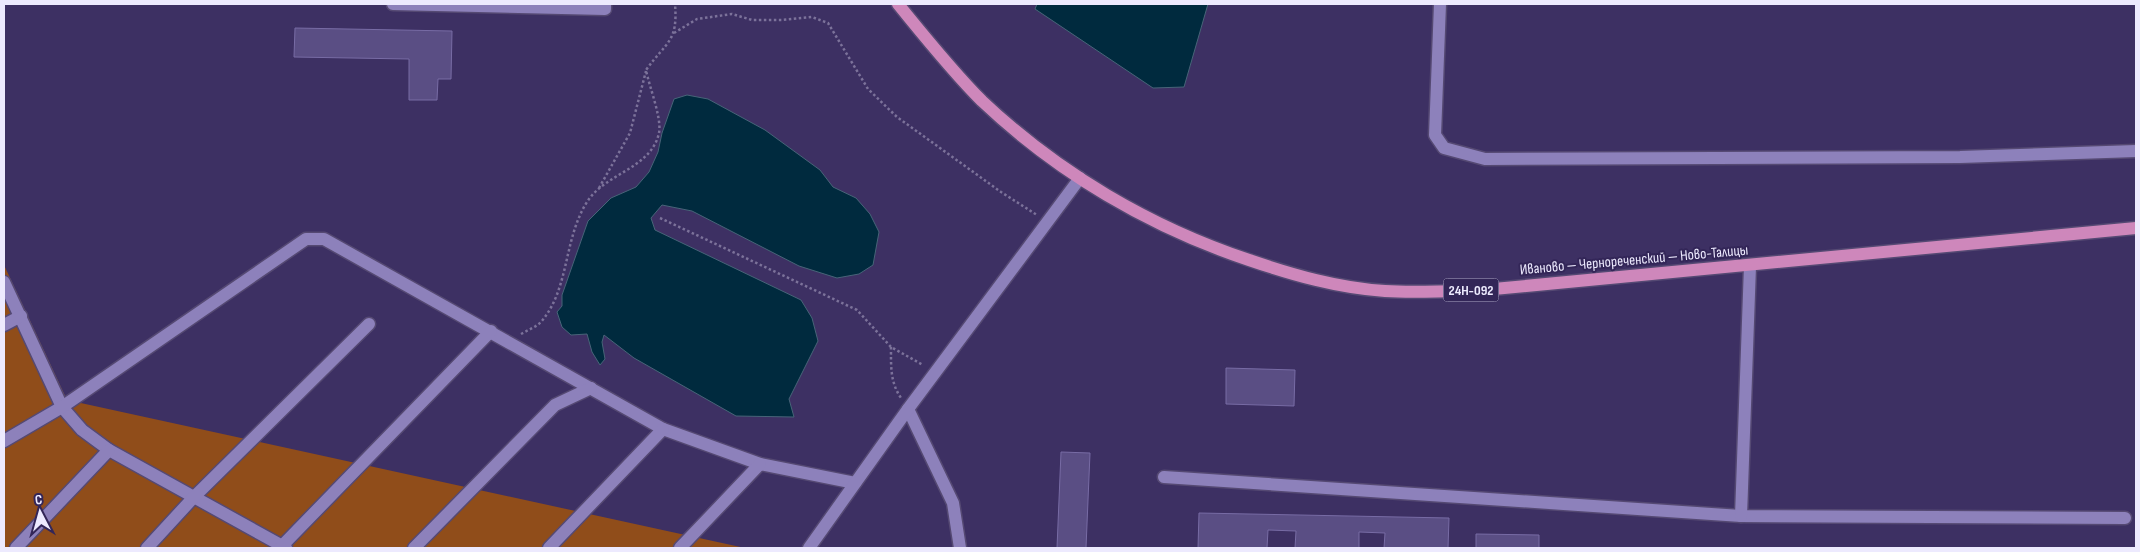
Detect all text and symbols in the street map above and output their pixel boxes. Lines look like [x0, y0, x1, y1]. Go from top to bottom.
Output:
street label: Иваново — Чернореченский — Ново-Талицы [1519, 241, 1749, 279]
road number: 24Н-092 [1444, 278, 1498, 302]
north arrow [15, 487, 65, 537]
text: С [34, 491, 43, 508]

